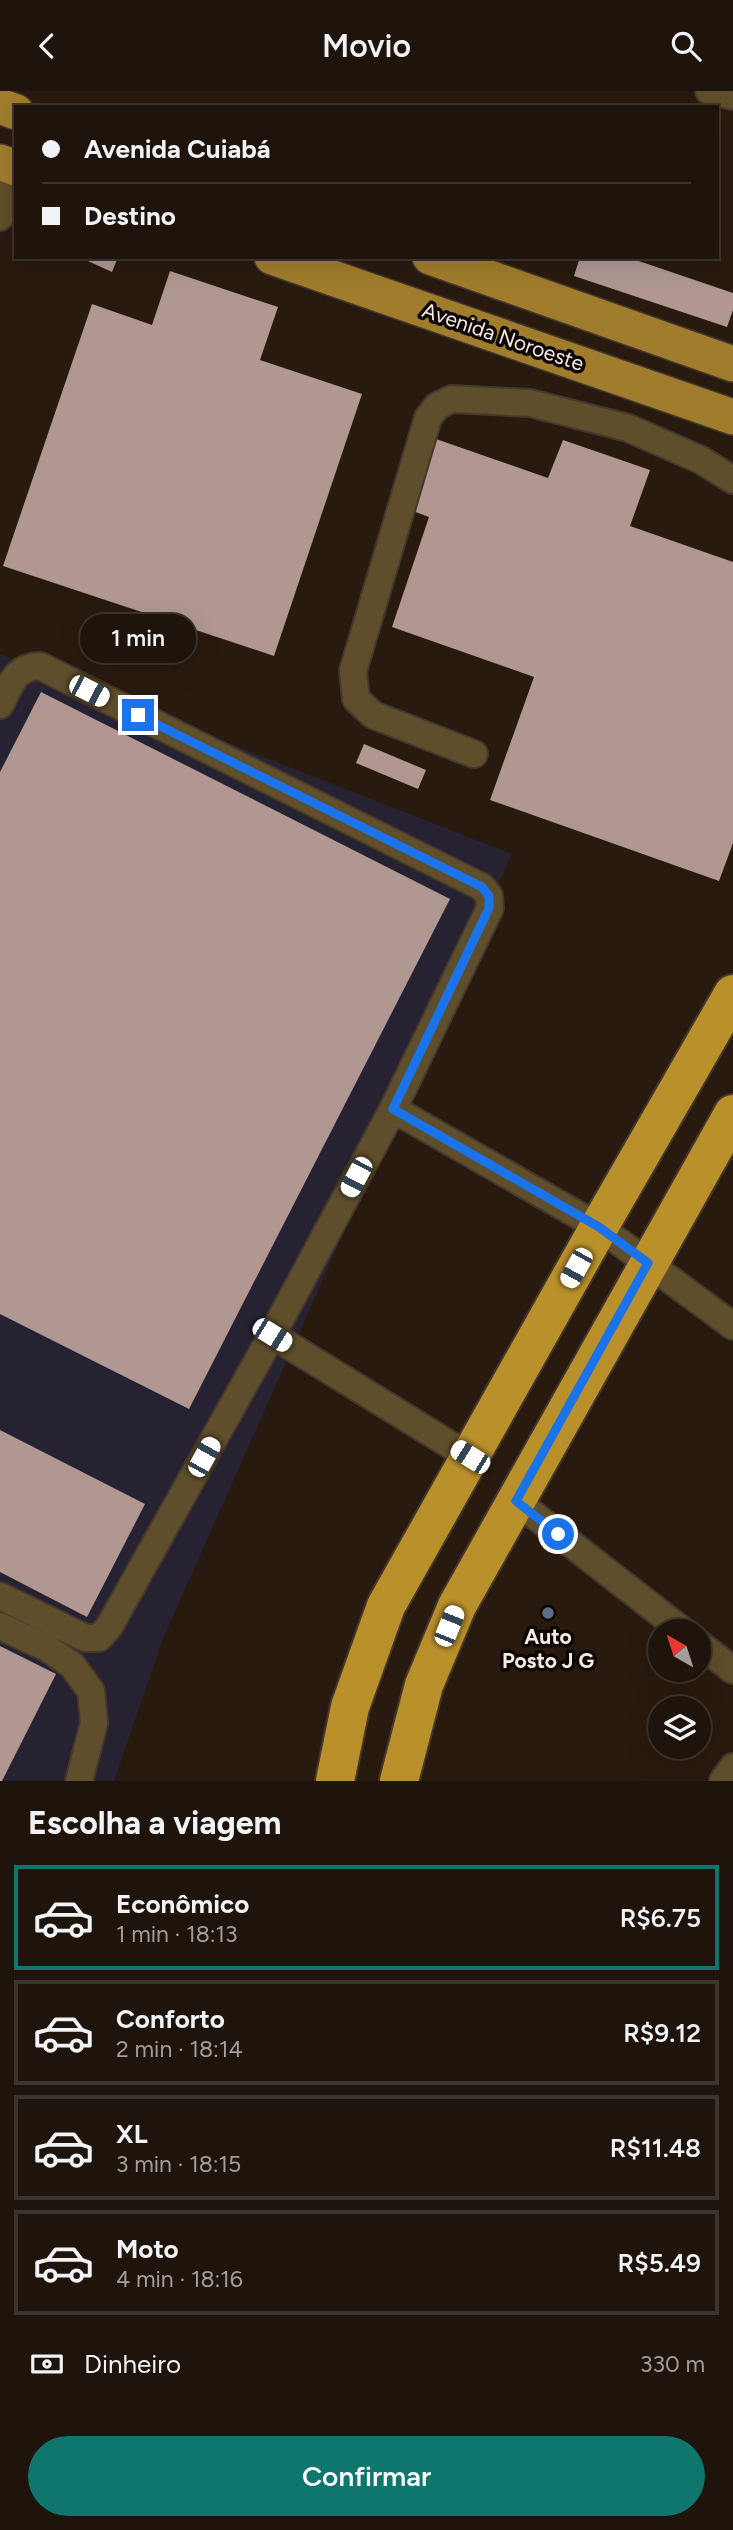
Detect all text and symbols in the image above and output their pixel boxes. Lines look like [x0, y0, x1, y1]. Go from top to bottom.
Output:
icon: back [28, 27, 66, 65]
text: Movio [322, 27, 411, 65]
icon: search [667, 27, 705, 65]
text: Avenida Cuiabá [84, 133, 271, 165]
text: Destino [84, 200, 176, 232]
street label: Avenida Noroeste [419, 297, 587, 376]
callout: 1 min [80, 613, 196, 663]
text: 1 min [111, 624, 165, 652]
car [66, 672, 113, 710]
route end [122, 699, 154, 731]
car [337, 1154, 376, 1200]
car [557, 1245, 596, 1291]
car [249, 1315, 296, 1355]
car [185, 1434, 224, 1480]
car [447, 1437, 494, 1477]
route start [542, 1518, 574, 1550]
car [432, 1603, 467, 1649]
marker: Auto Posto J G [540, 1605, 556, 1621]
north arrow [648, 1619, 710, 1682]
map controls [648, 1619, 711, 1759]
place label: Auto Posto J G [502, 1624, 594, 1673]
button: layers [648, 1696, 711, 1759]
text: Escolha a viagem [28, 1804, 281, 1842]
icon: car [32, 1886, 95, 1949]
text: Econômico [116, 1888, 249, 1920]
text: R$6.75 [620, 1902, 701, 1934]
text: 1 min · 18:13 [116, 1920, 238, 1948]
icon: car [32, 2001, 95, 2064]
text: Conforto [116, 2003, 225, 2035]
text: R$9.12 [623, 2017, 701, 2049]
text: 2 min · 18:14 [116, 2035, 243, 2063]
icon: car [32, 2116, 95, 2179]
text: XL [116, 2118, 148, 2150]
text: R$11.48 [610, 2132, 701, 2164]
text: 3 min · 18:15 [116, 2150, 241, 2178]
icon: car [32, 2231, 95, 2294]
text: Moto [116, 2233, 179, 2265]
text: R$5.49 [618, 2247, 701, 2279]
text: 4 min · 18:16 [116, 2265, 243, 2293]
icon: cash [28, 2345, 66, 2383]
text: Dinheiro [84, 2348, 181, 2380]
text: 330 m [640, 2350, 705, 2378]
button: Confirmar [28, 2436, 705, 2516]

